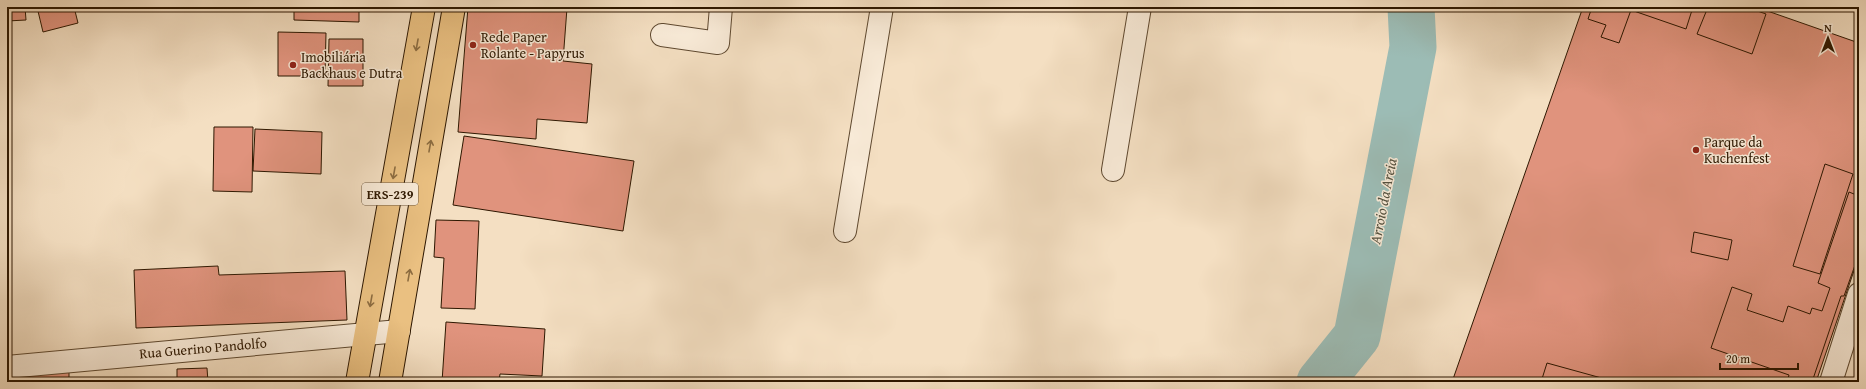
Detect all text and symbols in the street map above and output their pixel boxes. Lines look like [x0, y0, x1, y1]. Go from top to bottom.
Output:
north arrow [1808, 18, 1848, 58]
text: N [1824, 20, 1832, 36]
place label: Rede Paper Rolante - Papyrus [481, 27, 585, 63]
one-way arrow [413, 38, 421, 51]
marker: Rede Paper Rolante - Papyrus [468, 40, 478, 50]
place label: Imobiliária Backhaus e Dutra [301, 47, 403, 83]
marker: Imobiliária Backhaus e Dutra [288, 60, 298, 70]
place label: Parque da Kuchenfest [1704, 132, 1770, 168]
one-way arrow [427, 140, 435, 153]
marker: Parque da Kuchenfest [1691, 145, 1701, 155]
water label: Arroio da Areia [1364, 156, 1402, 247]
one-way arrow [390, 166, 398, 179]
road number: ERS-239 [362, 183, 418, 205]
one-way arrow [405, 268, 413, 281]
one-way arrow [367, 294, 375, 307]
street label: Rua Guerino Pandolfo [139, 332, 267, 364]
scale bar [1720, 345, 1798, 371]
text: 20 m [1726, 350, 1750, 367]

